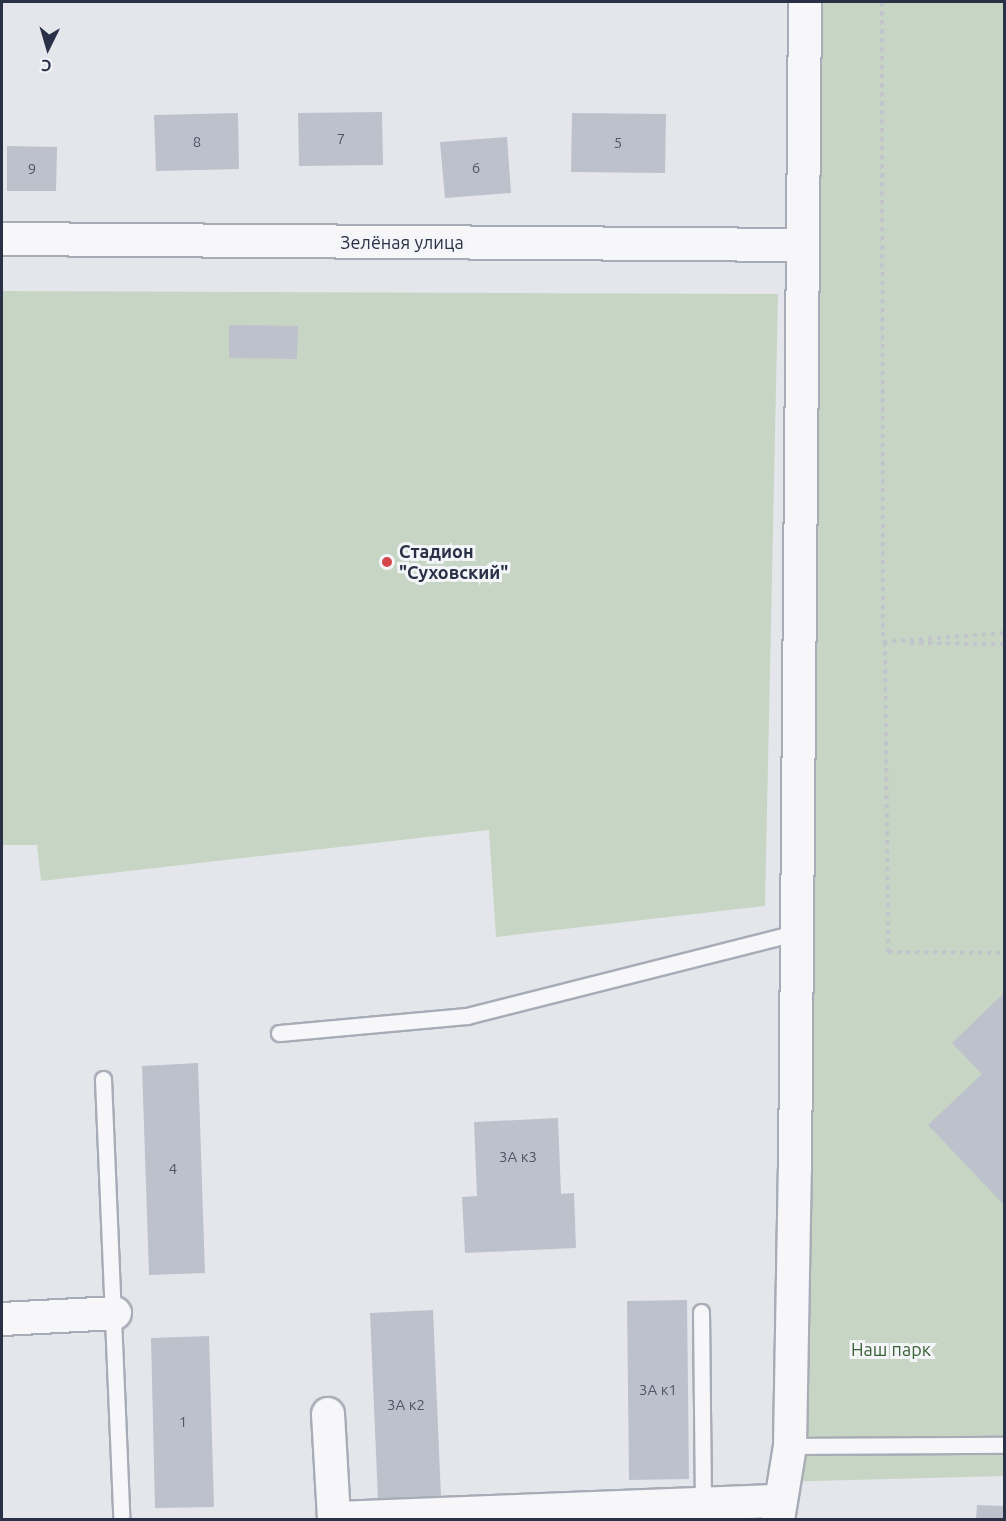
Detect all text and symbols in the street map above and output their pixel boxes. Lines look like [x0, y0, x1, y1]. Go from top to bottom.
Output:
north arrow [18, 18, 78, 78]
text: С [41, 57, 52, 75]
house number: 7 [337, 130, 345, 148]
house number: 8 [193, 133, 201, 151]
house number: 5 [614, 134, 622, 152]
house number: 6 [472, 159, 480, 177]
house number: 9 [28, 160, 36, 178]
street label: Зелёная улица [340, 231, 464, 253]
place label: Стадион "Суховский" [399, 541, 508, 584]
marker: Стадион "Суховский" [380, 555, 394, 569]
house number: 3А к3 [499, 1148, 537, 1166]
house number: 4 [169, 1160, 177, 1178]
park label: Наш парк [851, 1338, 931, 1360]
house number: 3А к1 [639, 1381, 677, 1399]
house number: 3А к2 [387, 1396, 425, 1414]
house number: 1 [179, 1413, 187, 1431]

